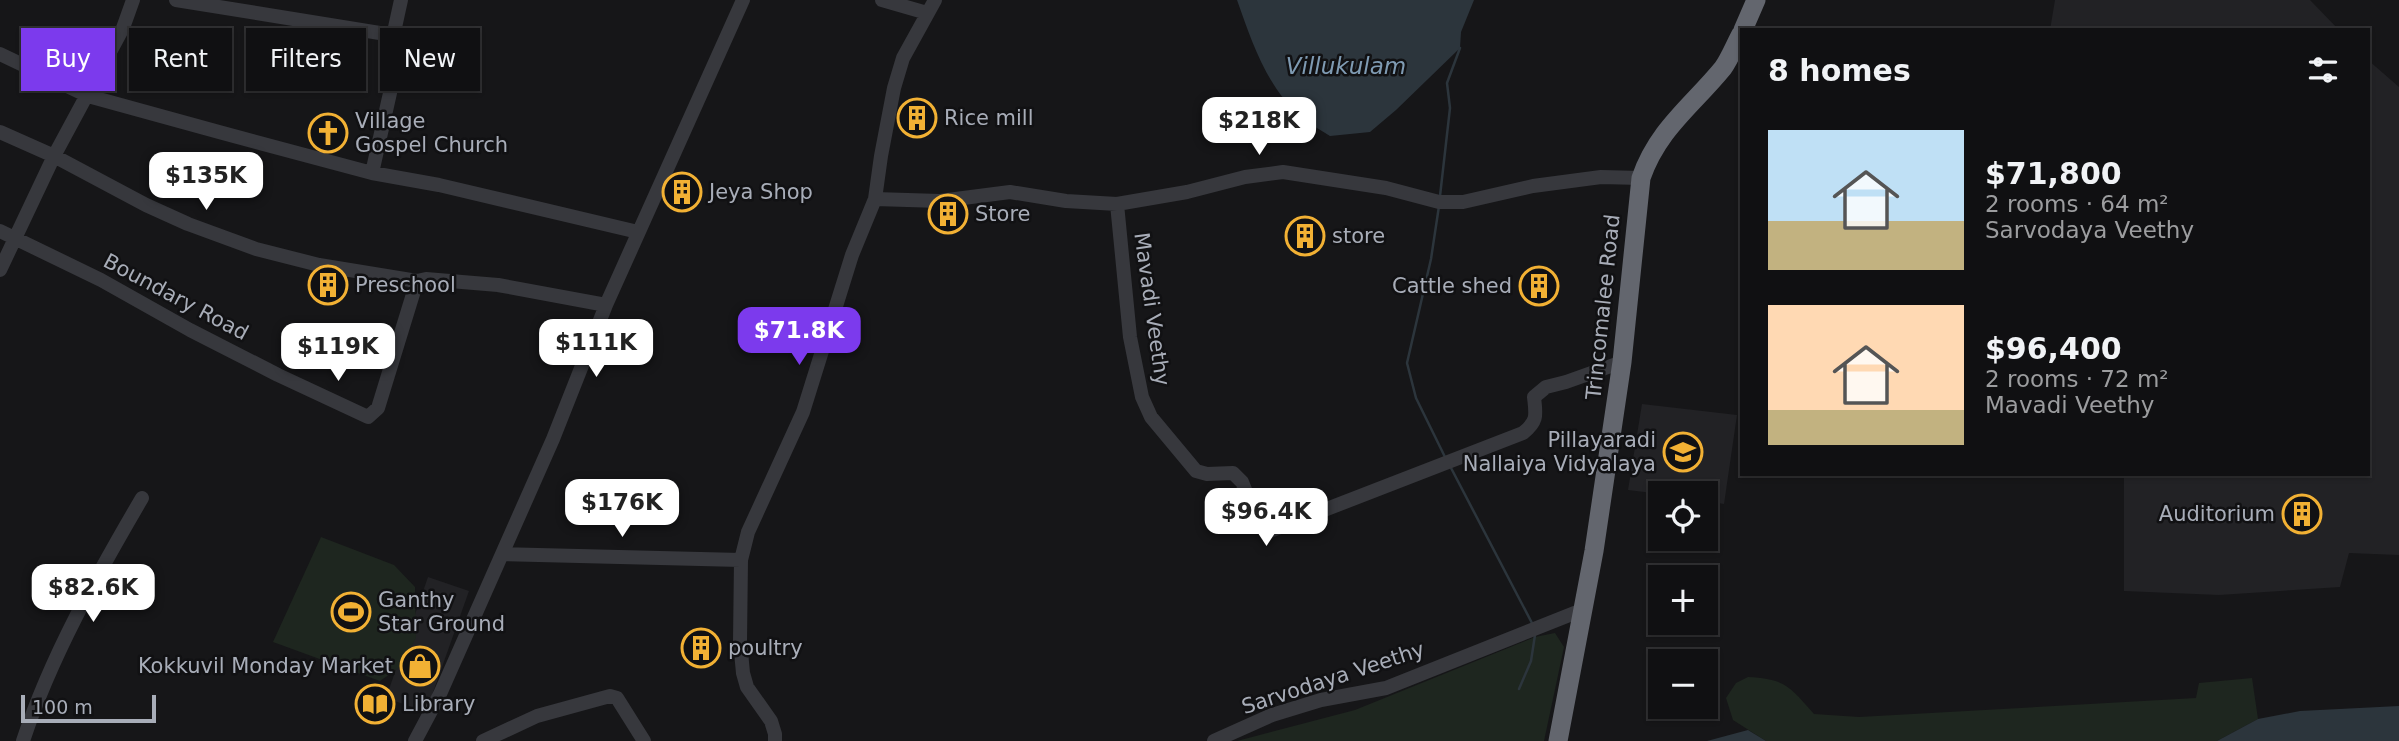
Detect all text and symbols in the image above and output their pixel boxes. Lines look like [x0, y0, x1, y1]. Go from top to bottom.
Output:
chip: Buy [21, 28, 115, 91]
chip: Rent [129, 28, 232, 91]
chip: Filters [246, 28, 366, 91]
chip: New [380, 28, 480, 91]
icon: filters [2304, 51, 2342, 89]
water label: Villukulam [1286, 53, 1406, 79]
text: 8 homes [1768, 53, 1911, 88]
building icon: Rice mill [896, 97, 938, 139]
pin: $218K [1210, 97, 1308, 157]
place label: Rice mill [944, 106, 1034, 130]
text: $218K [1218, 107, 1300, 133]
place label: Village Gospel Church [355, 109, 508, 157]
church icon: Village Gospel Church [307, 112, 349, 154]
pin: $135K [157, 152, 255, 212]
text: $71,800 [1985, 156, 2122, 191]
icon: home [1824, 158, 1908, 242]
text: $135K [165, 162, 247, 188]
building icon: Jeya Shop [661, 171, 703, 213]
place label: Jeya Shop [707, 180, 813, 204]
text: 2 rooms · 64 m² [1985, 191, 2169, 217]
building icon: Store [927, 193, 969, 235]
place label: Store [975, 202, 1031, 226]
street label: Trincomalee Road [1581, 213, 1625, 402]
building icon: store [1284, 215, 1326, 257]
text: Sarvodaya Veethy [1985, 217, 2194, 243]
place label: store [1332, 224, 1385, 248]
street label: Mavadi Veethy [1129, 231, 1175, 387]
street label: Boundary Road [100, 249, 252, 345]
building icon: Preschool [307, 264, 349, 306]
building icon: Cattle shed [1518, 265, 1560, 307]
place label: Preschool [355, 273, 456, 297]
place label: Cattle shed [1392, 274, 1512, 298]
pin: $71.8K [742, 308, 856, 367]
text: $71.8K [754, 317, 844, 343]
pin: $111K [547, 320, 645, 379]
pin: $119K [289, 324, 387, 383]
text: $111K [555, 329, 637, 355]
text: $96,400 [1985, 331, 2122, 366]
text: $119K [297, 333, 379, 359]
icon: home [1824, 333, 1908, 417]
text: 2 rooms · 72 m² [1985, 366, 2169, 392]
text: Mavadi Veethy [1985, 392, 2154, 418]
place label: Pillayaradi Nallaiya Vidyalaya [1463, 428, 1656, 476]
school or university icon: Pillayaradi Nallaiya Vidyalaya [1662, 431, 1704, 473]
pin: $176K [573, 480, 671, 539]
map controls [1648, 481, 1718, 719]
button: locate [1648, 481, 1718, 551]
text: $176K [581, 489, 663, 515]
pin: $96.4K [1209, 489, 1323, 548]
building icon: Auditorium [2281, 493, 2323, 535]
text: $96.4K [1221, 498, 1311, 524]
place label: Auditorium [2159, 502, 2275, 526]
pin: $82.6K [36, 564, 150, 624]
button: + [1648, 565, 1718, 635]
text: $82.6K [48, 574, 138, 600]
place label: Ganthy Star Ground [378, 588, 505, 636]
sports icon: Ganthy Star Ground [330, 591, 372, 633]
building icon: poultry [680, 627, 722, 669]
place label: poultry [728, 636, 803, 660]
street label: Sarvodaya Veethy [1239, 637, 1427, 719]
shop icon: Kokkuvil Monday Market [399, 645, 441, 687]
button: − [1648, 649, 1718, 719]
place label: Kokkuvil Monday Market [138, 654, 393, 678]
library icon: Library [354, 683, 396, 725]
scale bar [21, 692, 156, 724]
place label: Library [402, 692, 475, 716]
text: 100 m [32, 696, 93, 718]

